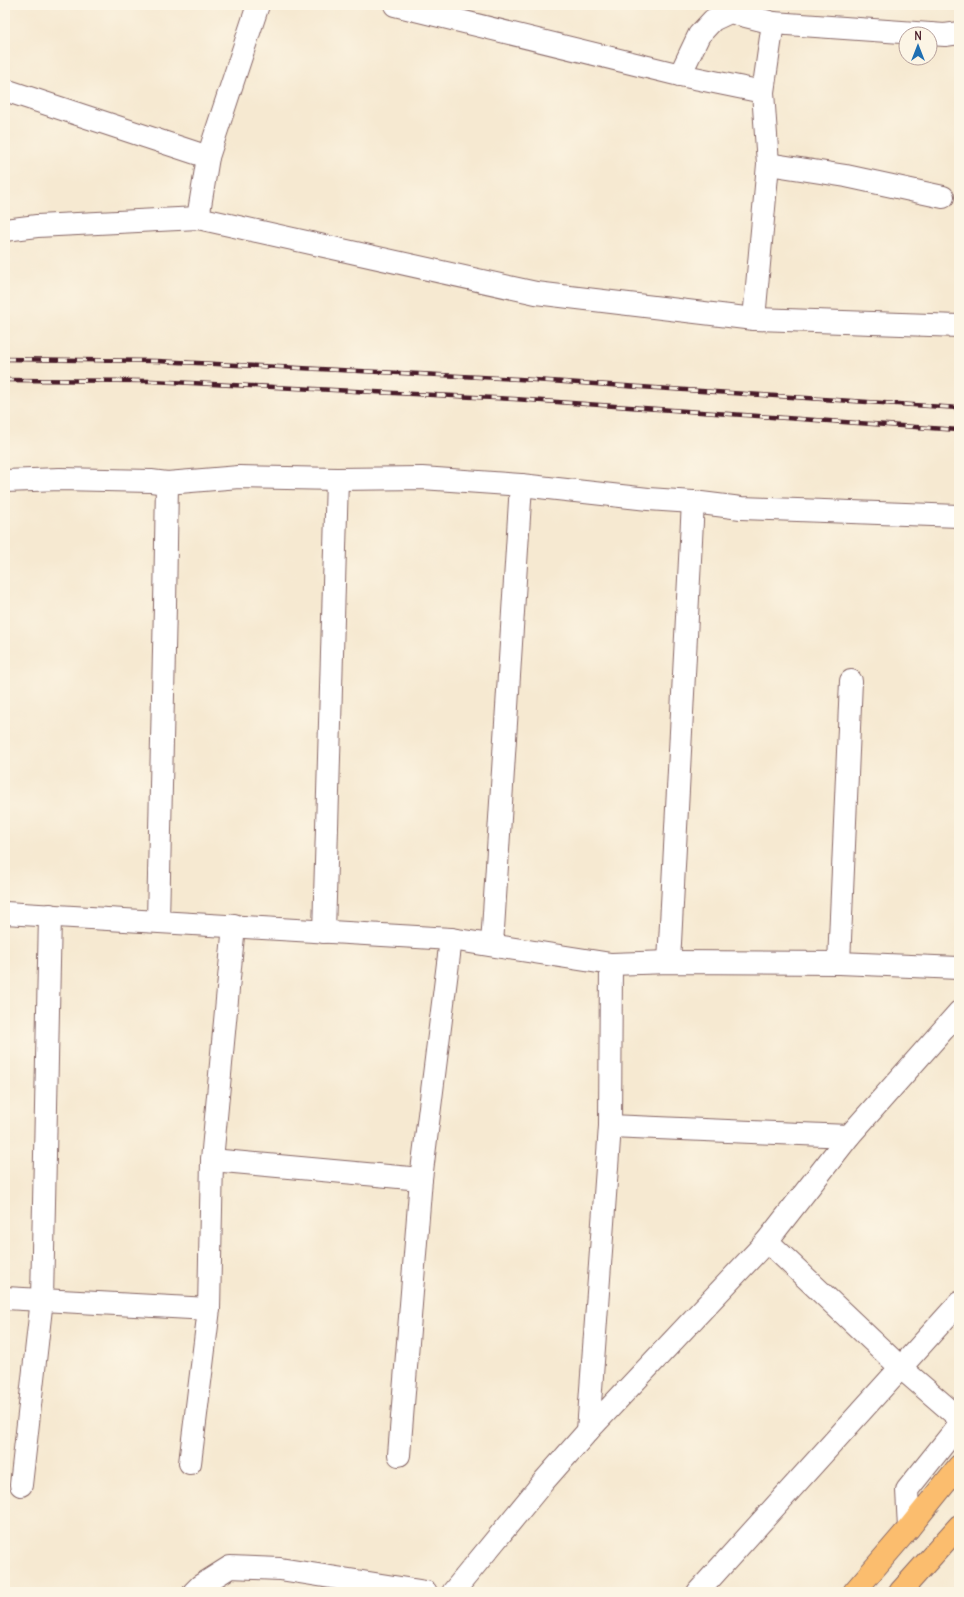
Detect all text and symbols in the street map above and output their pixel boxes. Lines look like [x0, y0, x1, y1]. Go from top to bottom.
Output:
north arrow [898, 26, 938, 66]
text: N [914, 29, 922, 43]

